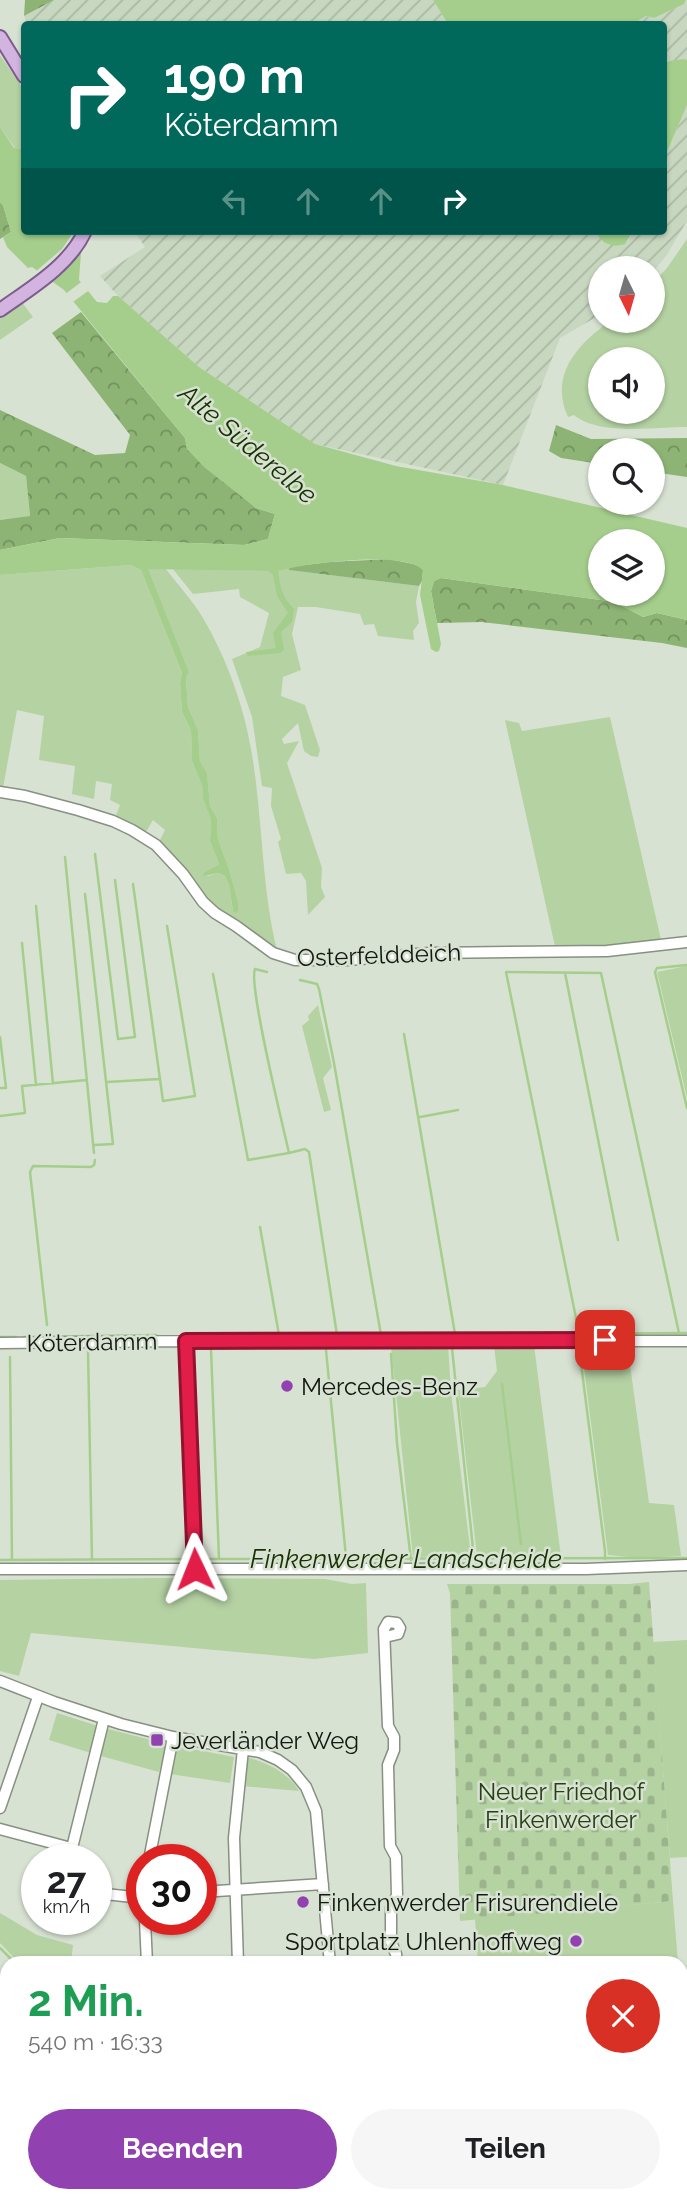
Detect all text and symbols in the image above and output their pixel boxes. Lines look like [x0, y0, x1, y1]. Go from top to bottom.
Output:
text: 190 m [164, 47, 305, 104]
icon: right [49, 49, 140, 140]
text: Köterdamm [164, 106, 339, 143]
icon: left [216, 182, 254, 220]
icon: ahead [289, 182, 327, 220]
icon: ahead [362, 182, 400, 220]
icon: right [435, 182, 473, 220]
north arrow [588, 256, 665, 332]
map controls [588, 256, 665, 606]
button: sound [588, 347, 665, 424]
water label: Alte Süderelbe [172, 377, 323, 510]
button: search [588, 438, 665, 515]
button: layers [588, 529, 665, 606]
street label: Osterfelddeich [296, 938, 462, 972]
pin [575, 1310, 635, 1370]
icon: arrive [586, 1321, 624, 1359]
street label: Köterdamm [26, 1326, 158, 1358]
place label: Mercedes-Benz [301, 1372, 478, 1401]
marker: Mercedes-Benz [279, 1378, 295, 1394]
position arrow [158, 1532, 232, 1606]
water label: Finkenwerder Landscheide [250, 1544, 562, 1574]
place label: Jeverländer Weg [171, 1726, 359, 1755]
marker: Jeverländer Weg [149, 1732, 165, 1748]
park label: Neuer Friedhof Finkenwerder [478, 1777, 645, 1834]
speed limit sign: 30 [126, 1844, 217, 1935]
text: 27 [47, 1860, 86, 1901]
place label: Finkenwerder Frisurendiele [317, 1888, 618, 1917]
marker: Finkenwerder Frisurendiele [295, 1894, 311, 1910]
text: km/h [43, 1896, 90, 1917]
place label: Sportplatz Uhlenhoffweg [285, 1927, 562, 1956]
marker: Sportplatz Uhlenhoffweg [568, 1933, 584, 1949]
text: 2 Min. [28, 1977, 144, 2026]
button: close [586, 1979, 660, 2053]
text: 540 m · 16:33 [28, 2028, 163, 2055]
button: Beenden [28, 2109, 337, 2189]
button: Teilen [351, 2109, 660, 2189]

